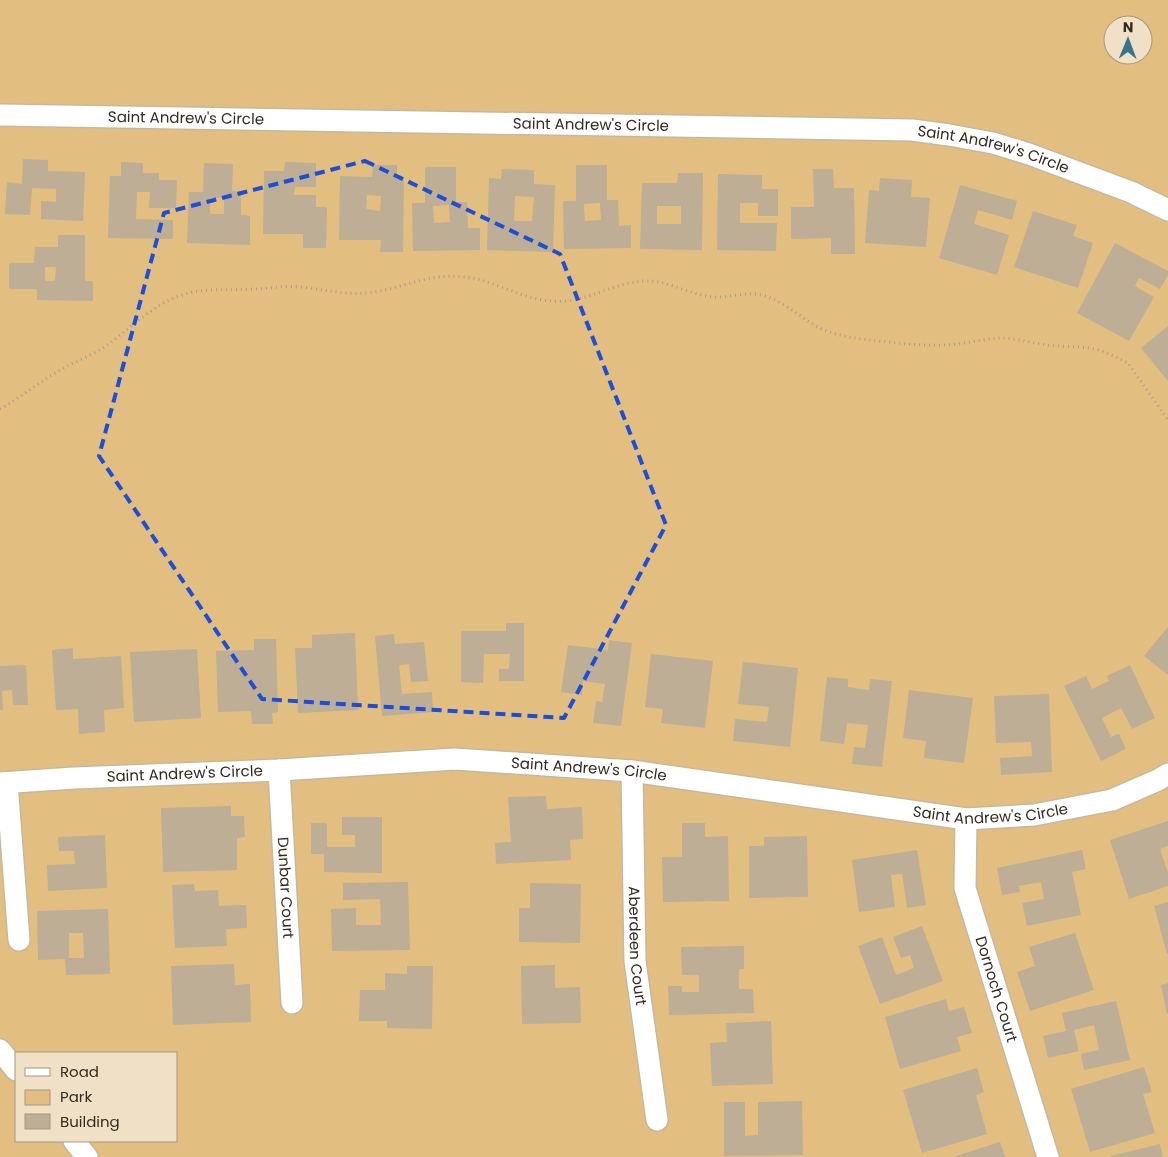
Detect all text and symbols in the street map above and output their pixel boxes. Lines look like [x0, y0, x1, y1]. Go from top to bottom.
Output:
north arrow [1103, 15, 1153, 65]
text: N [1123, 17, 1134, 37]
street label: Saint Andrew's Circle [108, 106, 264, 129]
street label: Saint Andrew's Circle [513, 112, 669, 136]
street label: Saint Andrew's Circle [916, 120, 1072, 178]
street label: Saint Andrew's Circle [510, 752, 668, 786]
street label: Saint Andrew's Circle [106, 760, 263, 787]
street label: Saint Andrew's Circle [912, 798, 1070, 829]
street label: Dunbar Court [273, 836, 299, 939]
street label: Aberdeen Court [624, 886, 652, 1007]
street label: Dornoch Court [971, 934, 1023, 1045]
legend [15, 1052, 178, 1142]
text: Road [60, 1061, 99, 1082]
text: Park [60, 1086, 92, 1107]
text: Building [60, 1111, 120, 1132]

